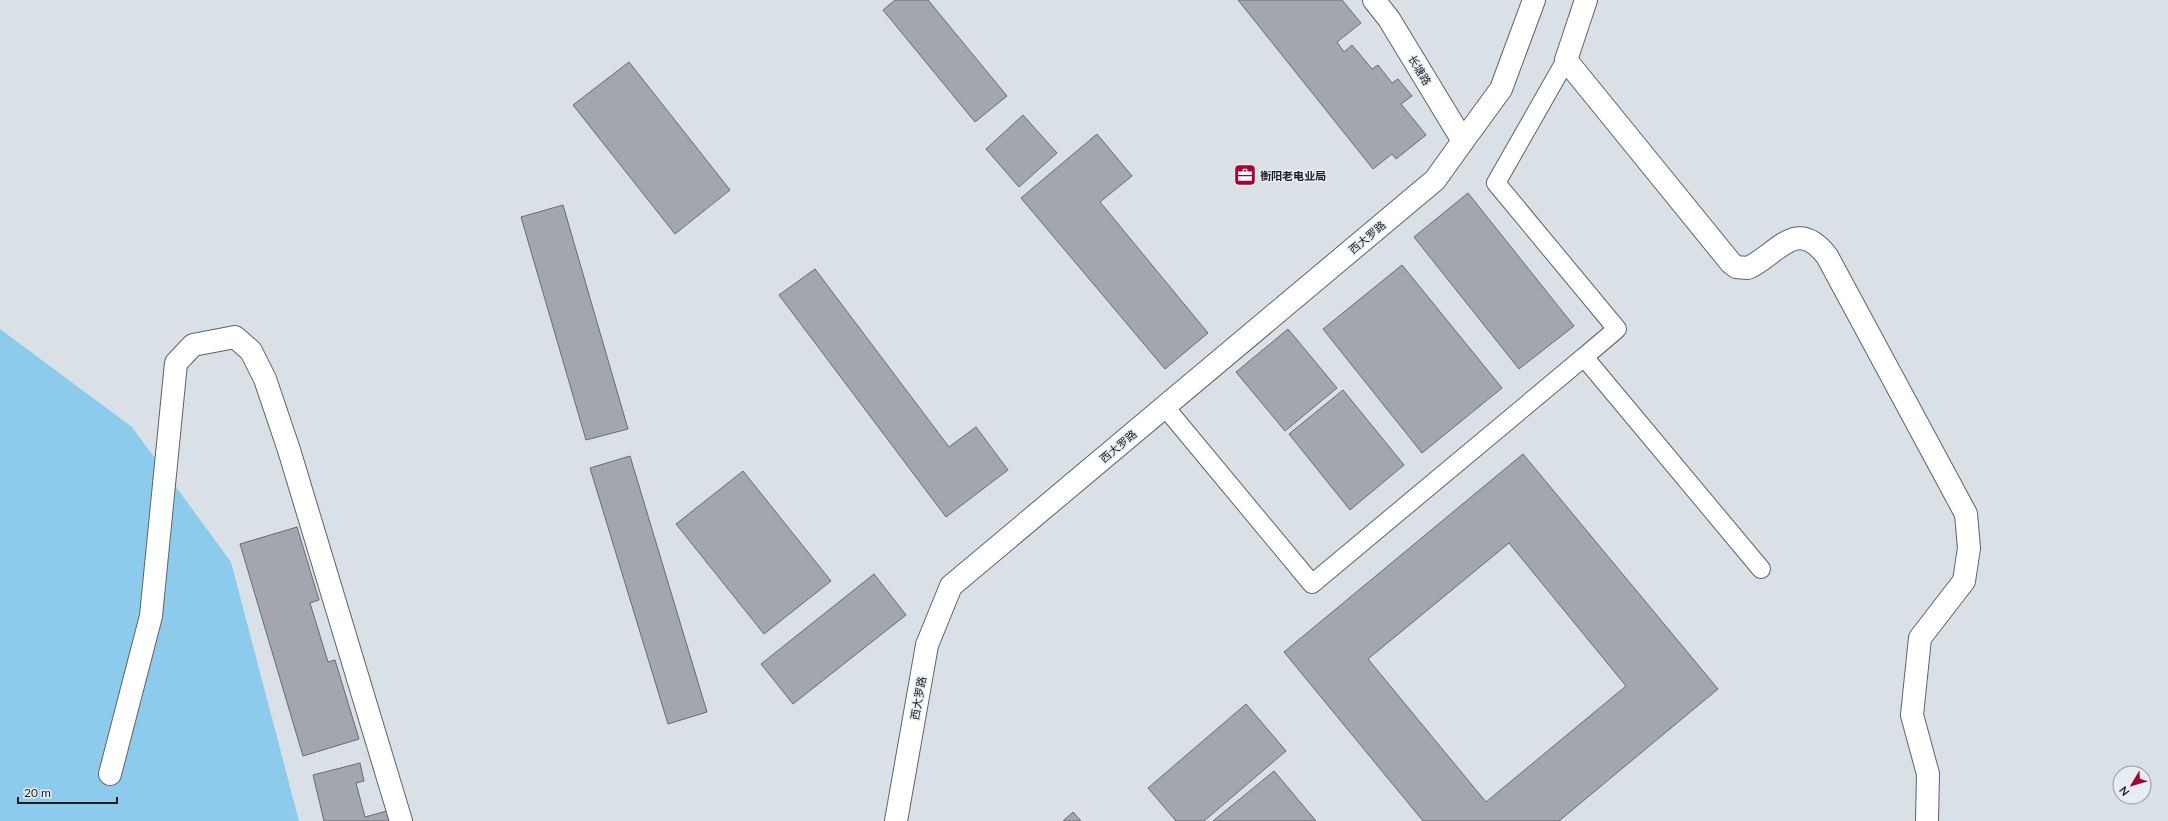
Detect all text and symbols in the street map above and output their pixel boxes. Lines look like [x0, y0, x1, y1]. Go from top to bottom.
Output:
street label: 长塘路 [1406, 53, 1434, 87]
office icon: 衡阳老电业局 [1232, 162, 1258, 188]
place label: 衡阳老电业局 [1260, 169, 1326, 182]
street label: 西大罗路 [1346, 218, 1388, 256]
street label: 西大罗路 [1097, 427, 1139, 465]
street label: 西大罗路 [908, 675, 928, 721]
north arrow [2112, 765, 2152, 805]
scale bar [18, 779, 117, 805]
text: N [2116, 784, 2131, 799]
text: 20 m [24, 785, 51, 800]

